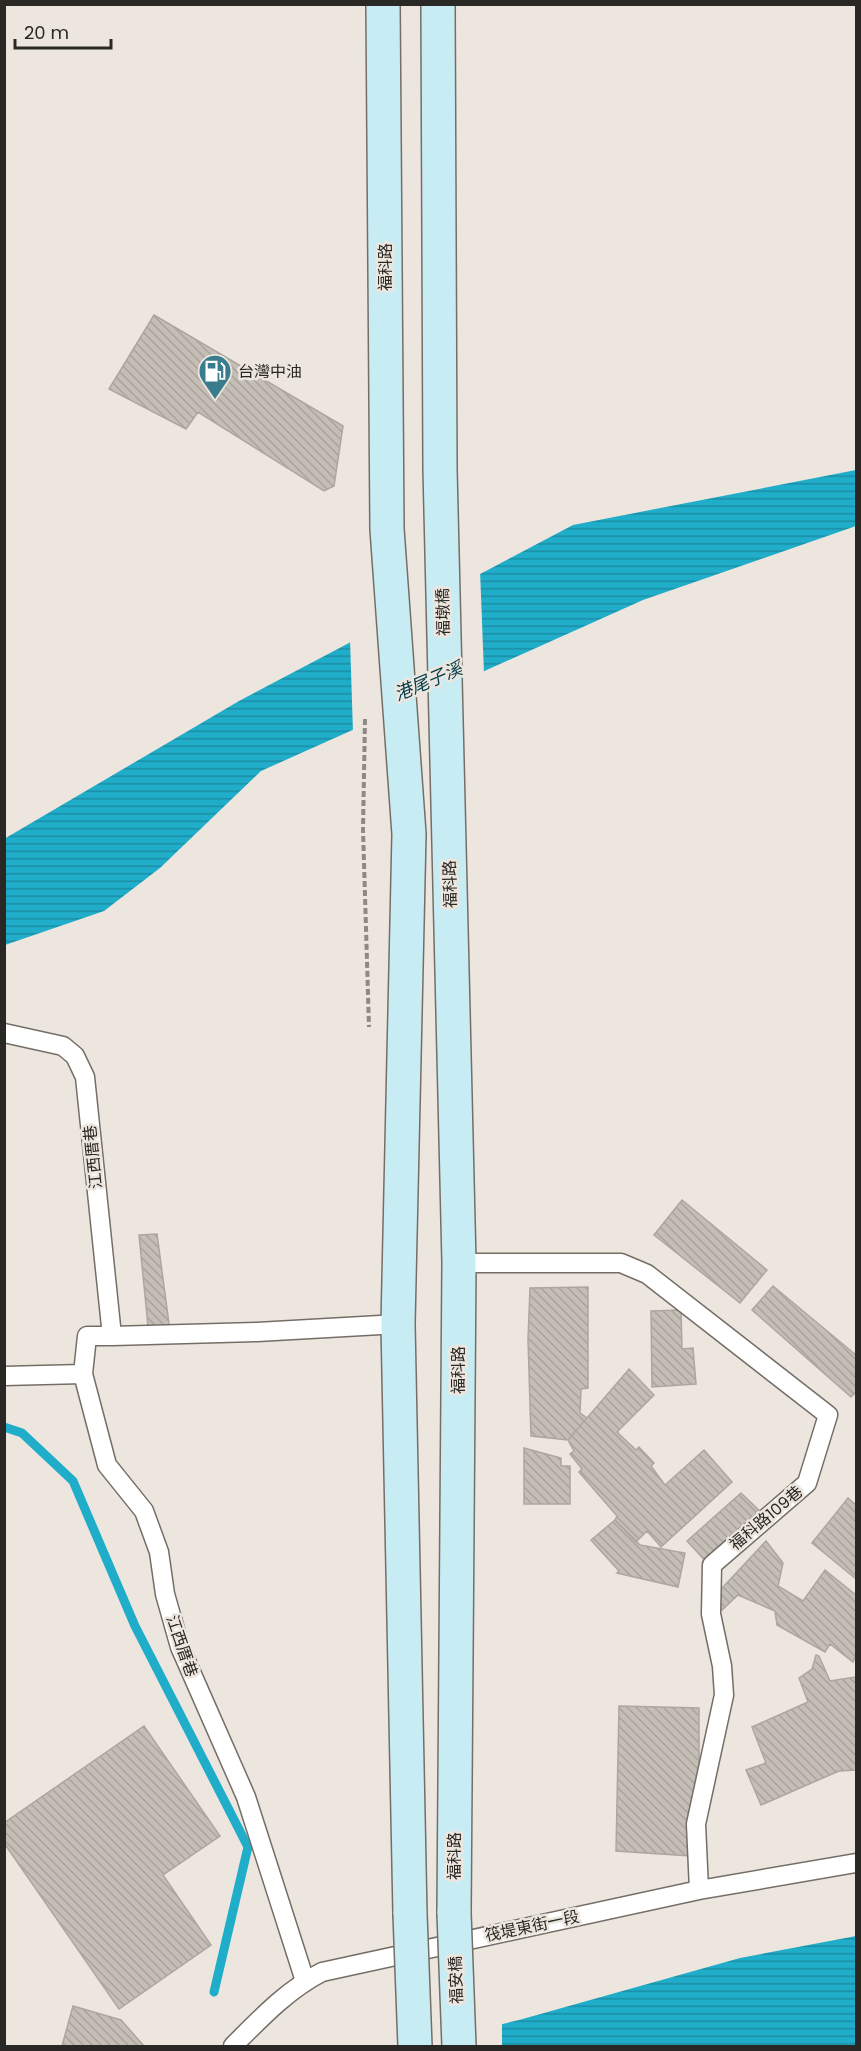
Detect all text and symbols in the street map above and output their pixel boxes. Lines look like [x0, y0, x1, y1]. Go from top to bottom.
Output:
scale bar [15, 12, 111, 50]
text: 20 m [24, 20, 69, 45]
street label: 福科路 [374, 243, 397, 291]
fuel station icon: 台灣中油 [197, 353, 233, 400]
place label: 台灣中油 [238, 360, 302, 383]
street label: 福墩橋 [431, 588, 455, 636]
water label: 港尾子溪 [390, 654, 469, 707]
street label: 福科路 [438, 860, 462, 908]
street label: 江西厝巷 [78, 1124, 108, 1190]
street label: 福科路 [447, 1346, 470, 1394]
street label: 福科路109巷 [724, 1481, 808, 1555]
street label: 江西厝巷 [161, 1612, 203, 1680]
street label: 福科路 [443, 1832, 466, 1880]
street label: 筏堤東街一段 [483, 1905, 581, 1947]
street label: 福安橋 [444, 1956, 468, 2004]

